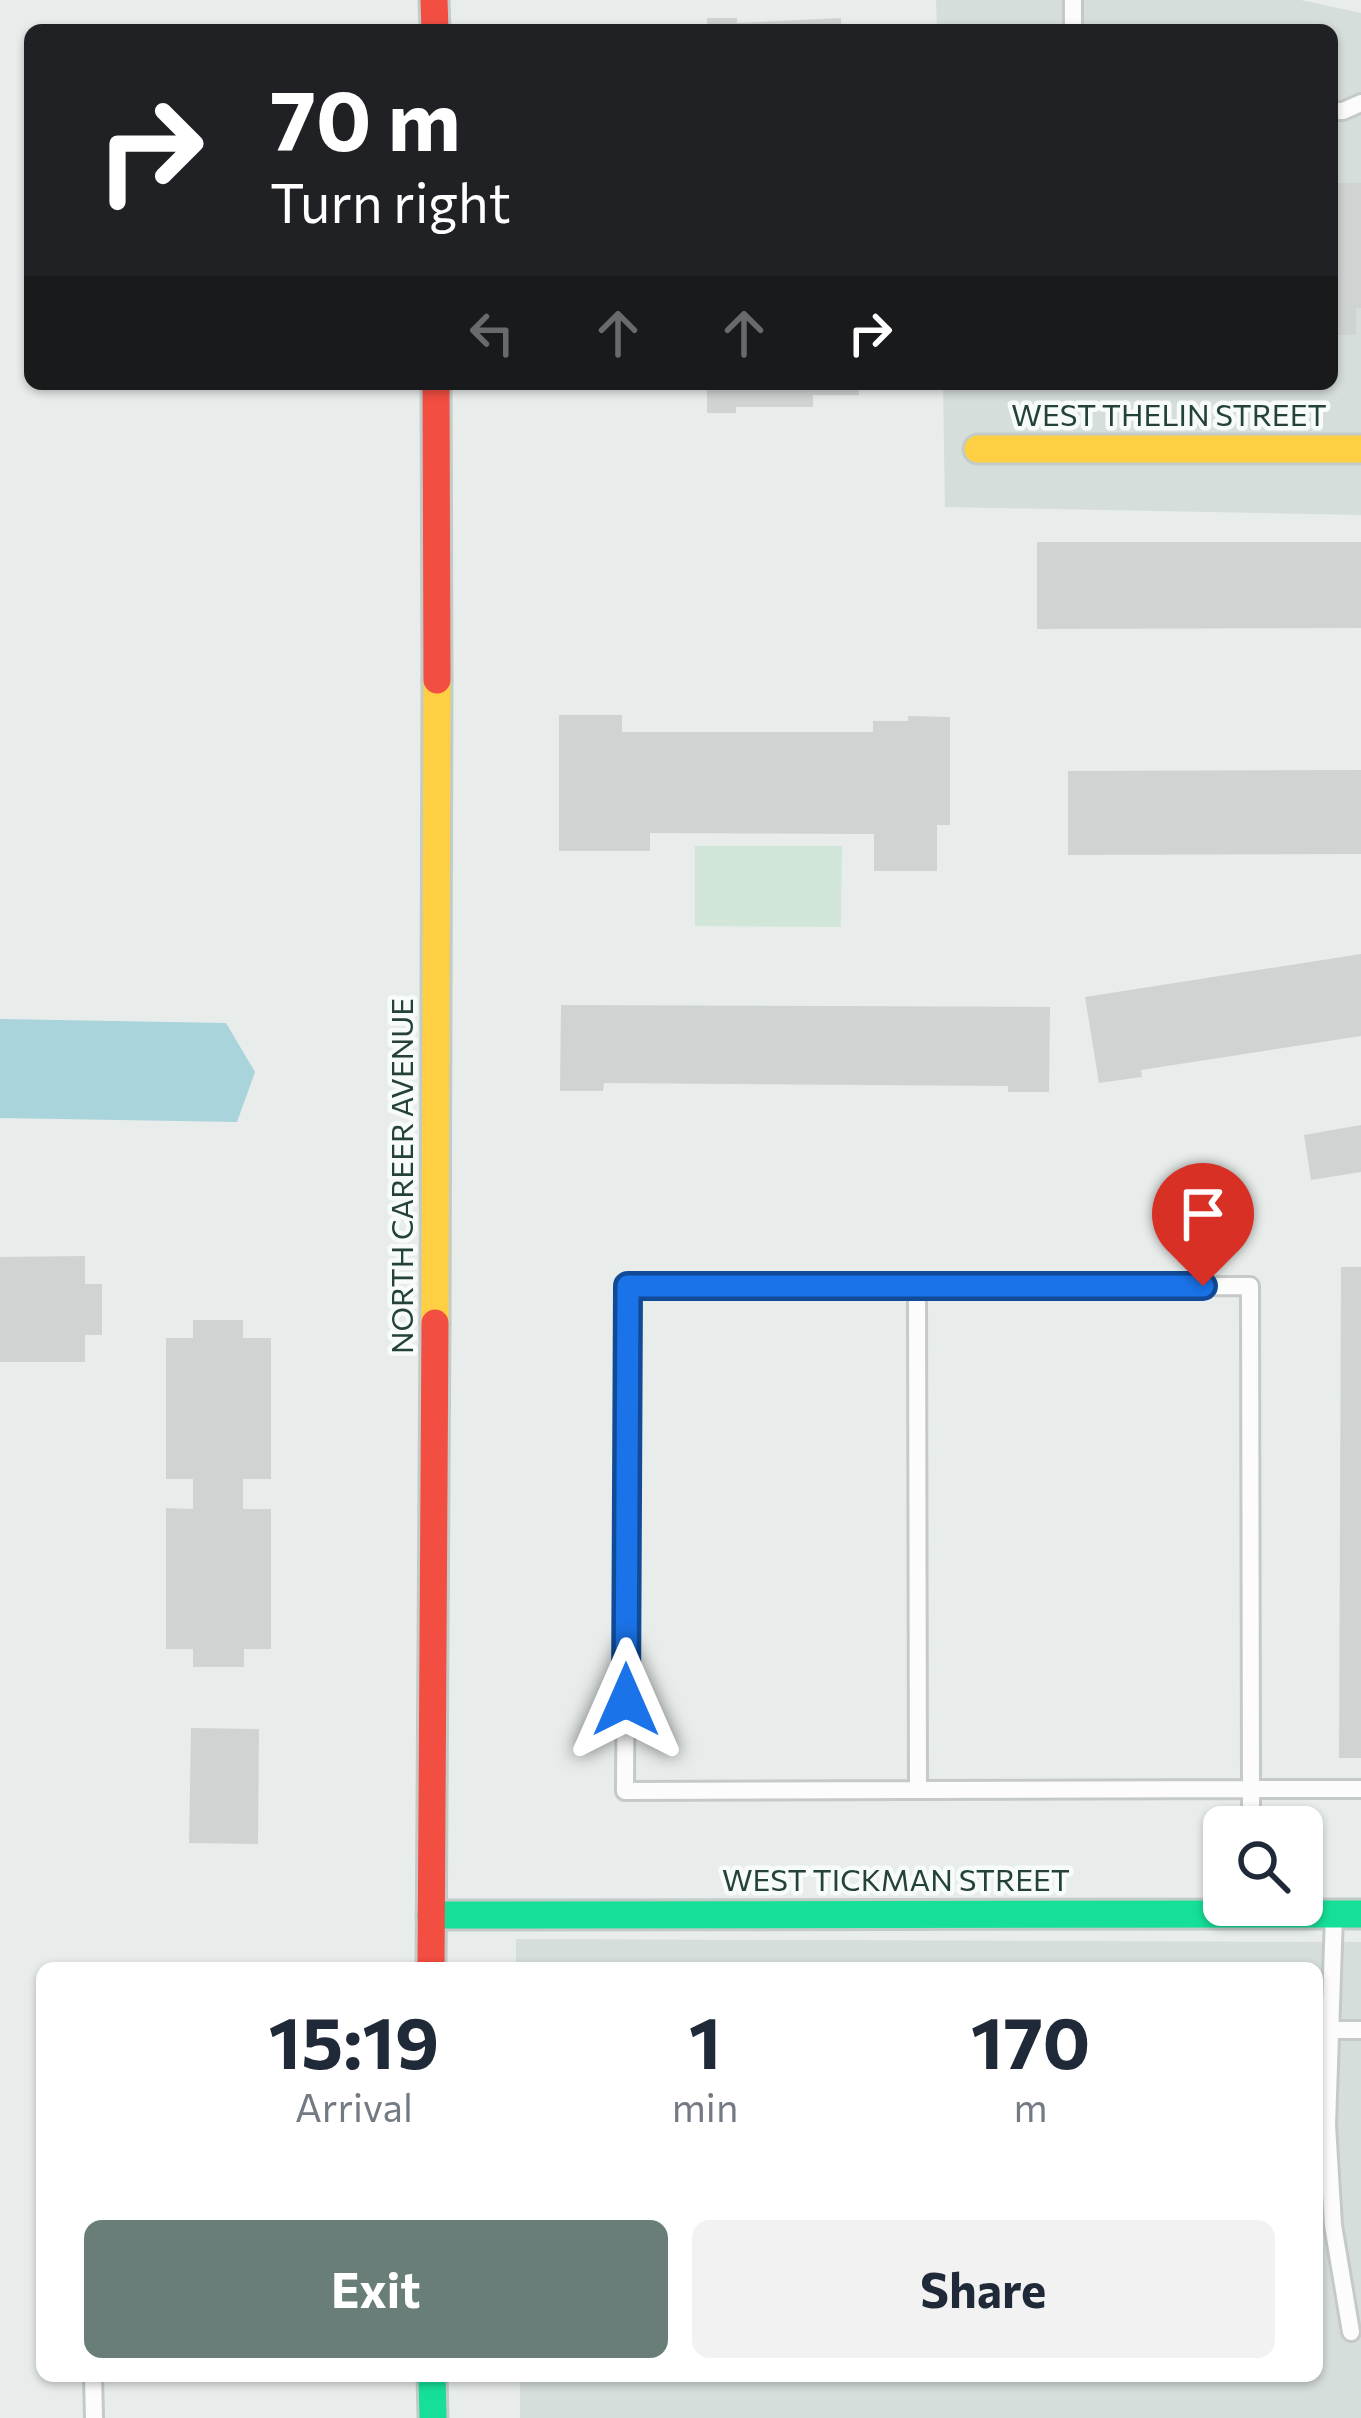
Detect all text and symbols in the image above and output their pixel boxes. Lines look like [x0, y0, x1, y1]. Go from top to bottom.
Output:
text: 70 m [270, 66, 461, 168]
icon: right [72, 72, 228, 228]
text: Turn right [270, 168, 511, 234]
icon: left [459, 300, 525, 366]
icon: ahead [585, 300, 651, 366]
icon: ahead [711, 300, 777, 366]
icon: right [837, 300, 903, 366]
street label: WEST THELIN STREET [1011, 395, 1327, 432]
street label: NORTH CAREER AVENUE [382, 998, 419, 1354]
pin [1152, 1163, 1254, 1286]
icon: arrive [1170, 1181, 1236, 1247]
position arrow [563, 1637, 689, 1763]
map controls [1203, 1806, 1323, 1926]
button: search [1203, 1806, 1323, 1926]
street label: WEST TICKMAN STREET [722, 1860, 1070, 1897]
text: 15:19 [269, 1996, 439, 2084]
text: 1 [689, 1996, 721, 2084]
text: 170 [971, 1996, 1090, 2084]
text: Arrival [295, 2082, 413, 2130]
text: min [672, 2082, 738, 2130]
text: m [1014, 2082, 1048, 2130]
button: Exit [84, 2220, 668, 2358]
button: Share [692, 2220, 1275, 2358]

